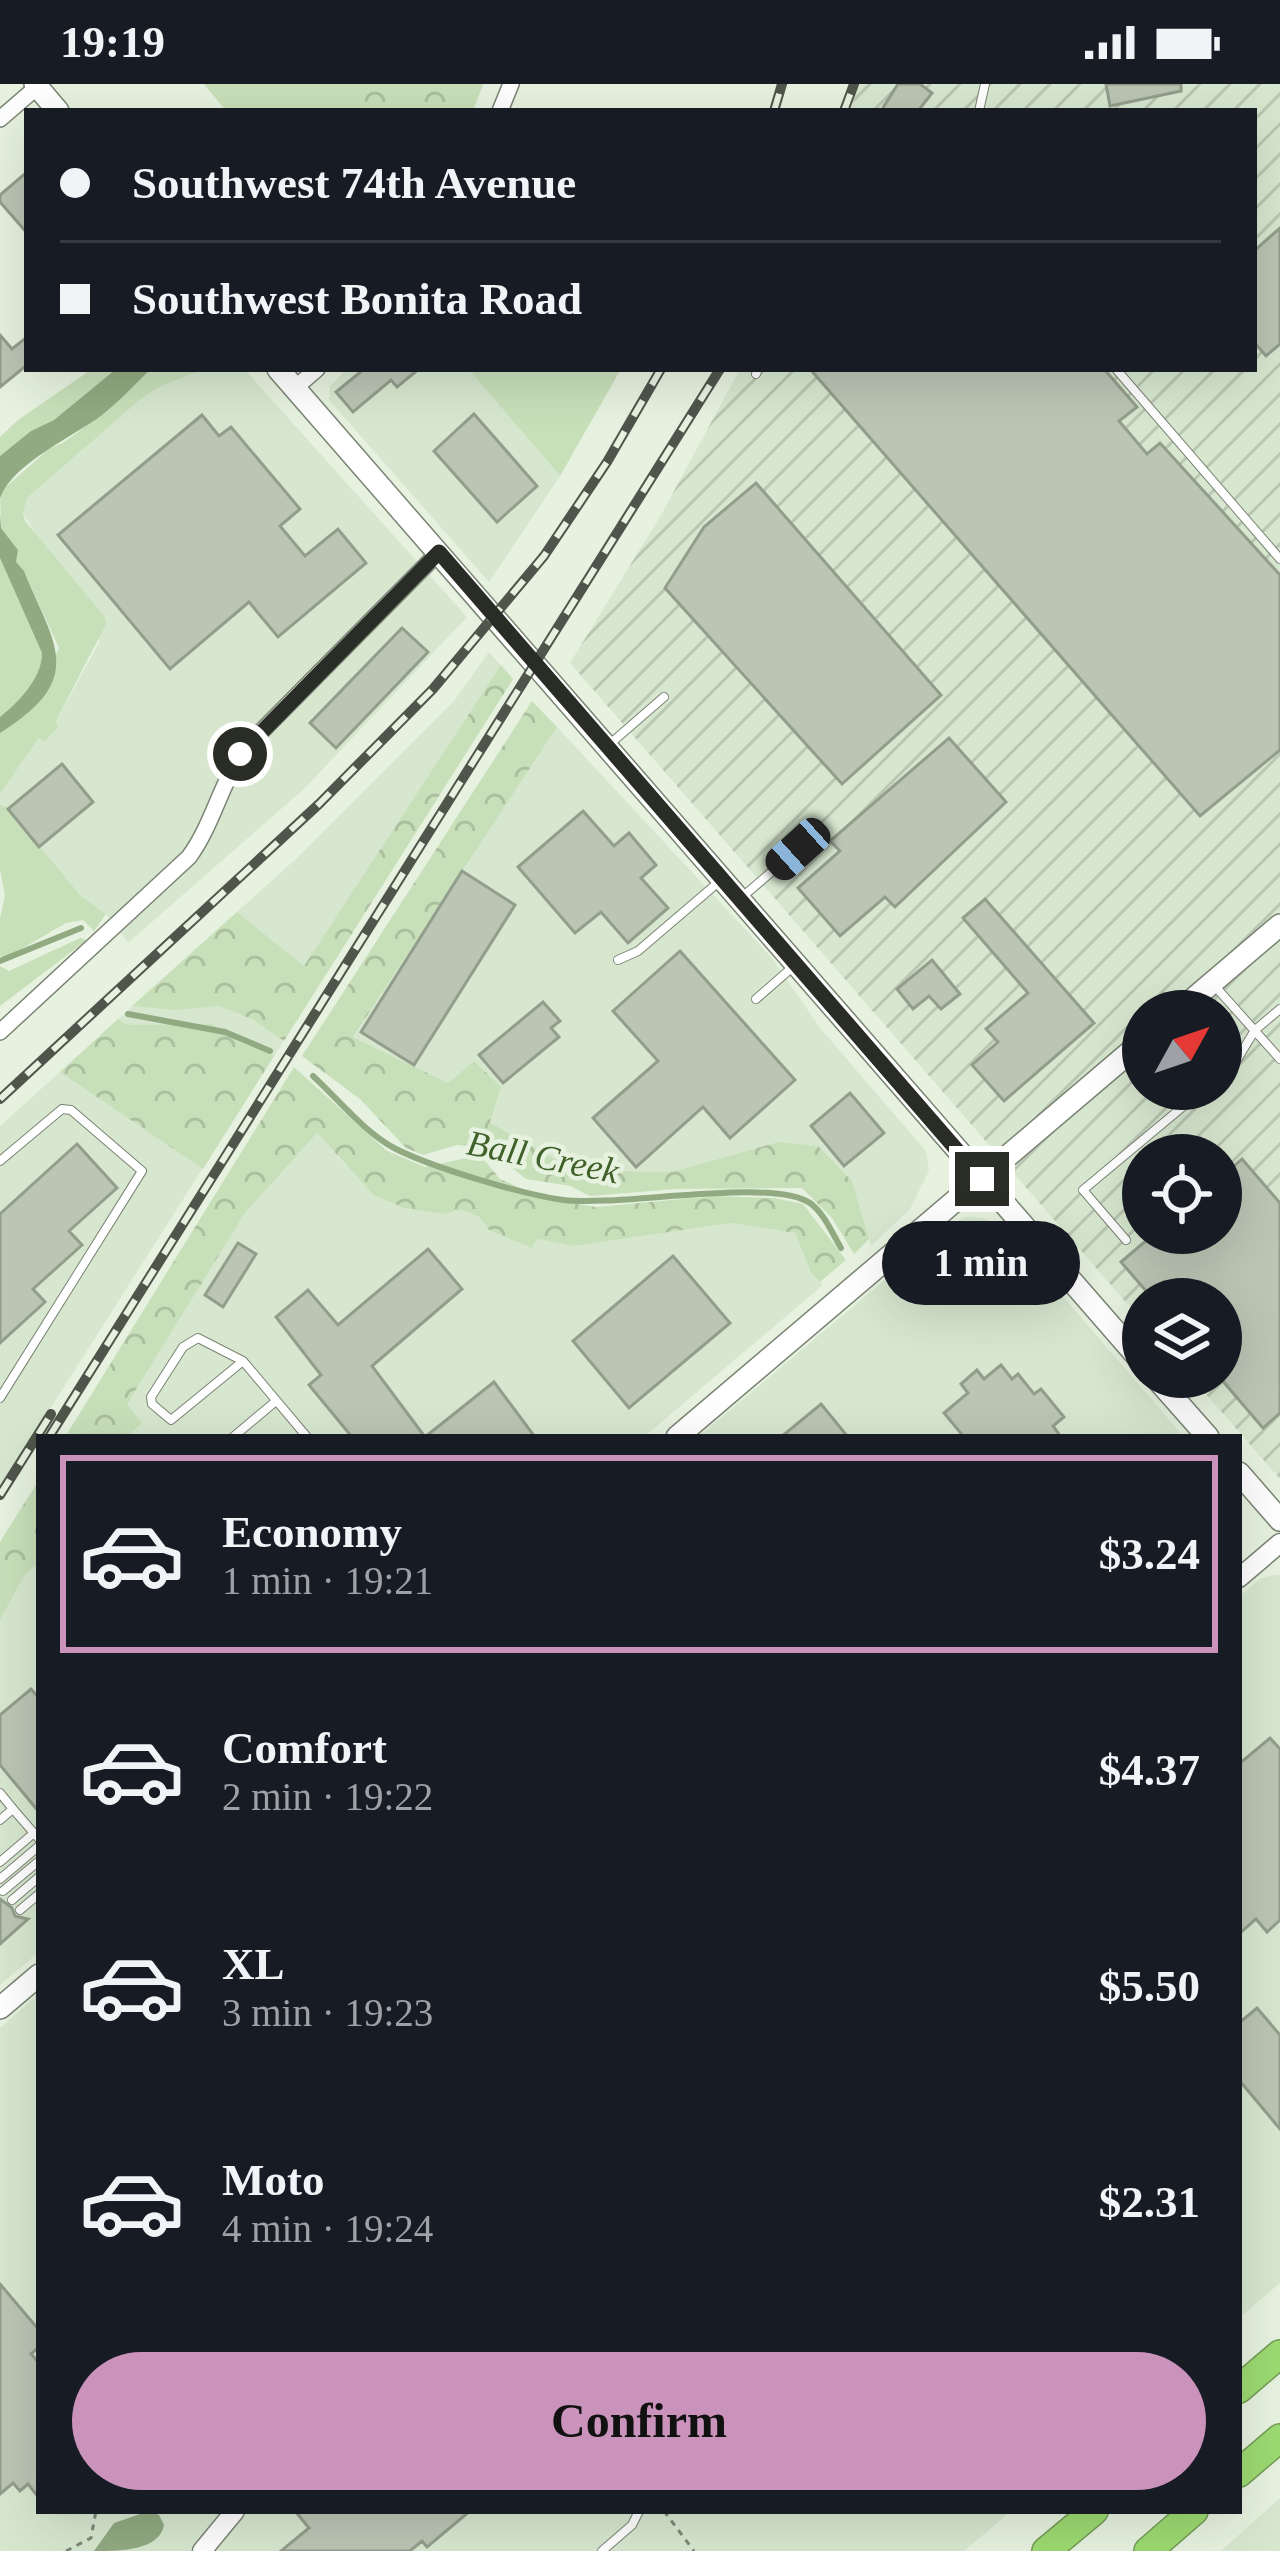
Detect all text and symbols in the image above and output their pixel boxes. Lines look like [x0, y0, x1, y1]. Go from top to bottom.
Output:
text: 19:19 [60, 17, 165, 67]
text: Southwest 74th Avenue [132, 158, 576, 208]
text: Southwest Bonita Road [132, 274, 582, 324]
route start [213, 727, 267, 781]
car [759, 812, 837, 886]
north arrow [1122, 990, 1242, 1110]
map controls [1122, 990, 1242, 1398]
water label: Ball Creek [464, 1123, 623, 1191]
button: locate [1122, 1134, 1242, 1254]
route end [955, 1152, 1009, 1206]
callout: 1 min [883, 1221, 1081, 1305]
text: 1 min [934, 1241, 1028, 1284]
button: layers [1122, 1278, 1242, 1398]
icon: car [78, 1500, 186, 1608]
text: Economy [222, 1507, 402, 1557]
text: $3.24 [1099, 1529, 1200, 1579]
text: 1 min · 19:21 [222, 1559, 433, 1602]
icon: car [78, 1716, 186, 1824]
text: Comfort [222, 1723, 387, 1773]
text: $4.37 [1099, 1745, 1200, 1795]
text: 2 min · 19:22 [222, 1775, 433, 1818]
icon: car [78, 1932, 186, 2040]
text: XL [222, 1939, 285, 1989]
text: $5.50 [1099, 1961, 1200, 2011]
text: 3 min · 19:23 [222, 1991, 433, 2034]
icon: car [78, 2148, 186, 2256]
text: Moto [222, 2155, 324, 2205]
text: $2.31 [1099, 2177, 1200, 2227]
text: 4 min · 19:24 [222, 2207, 433, 2250]
button: Confirm [72, 2352, 1206, 2490]

